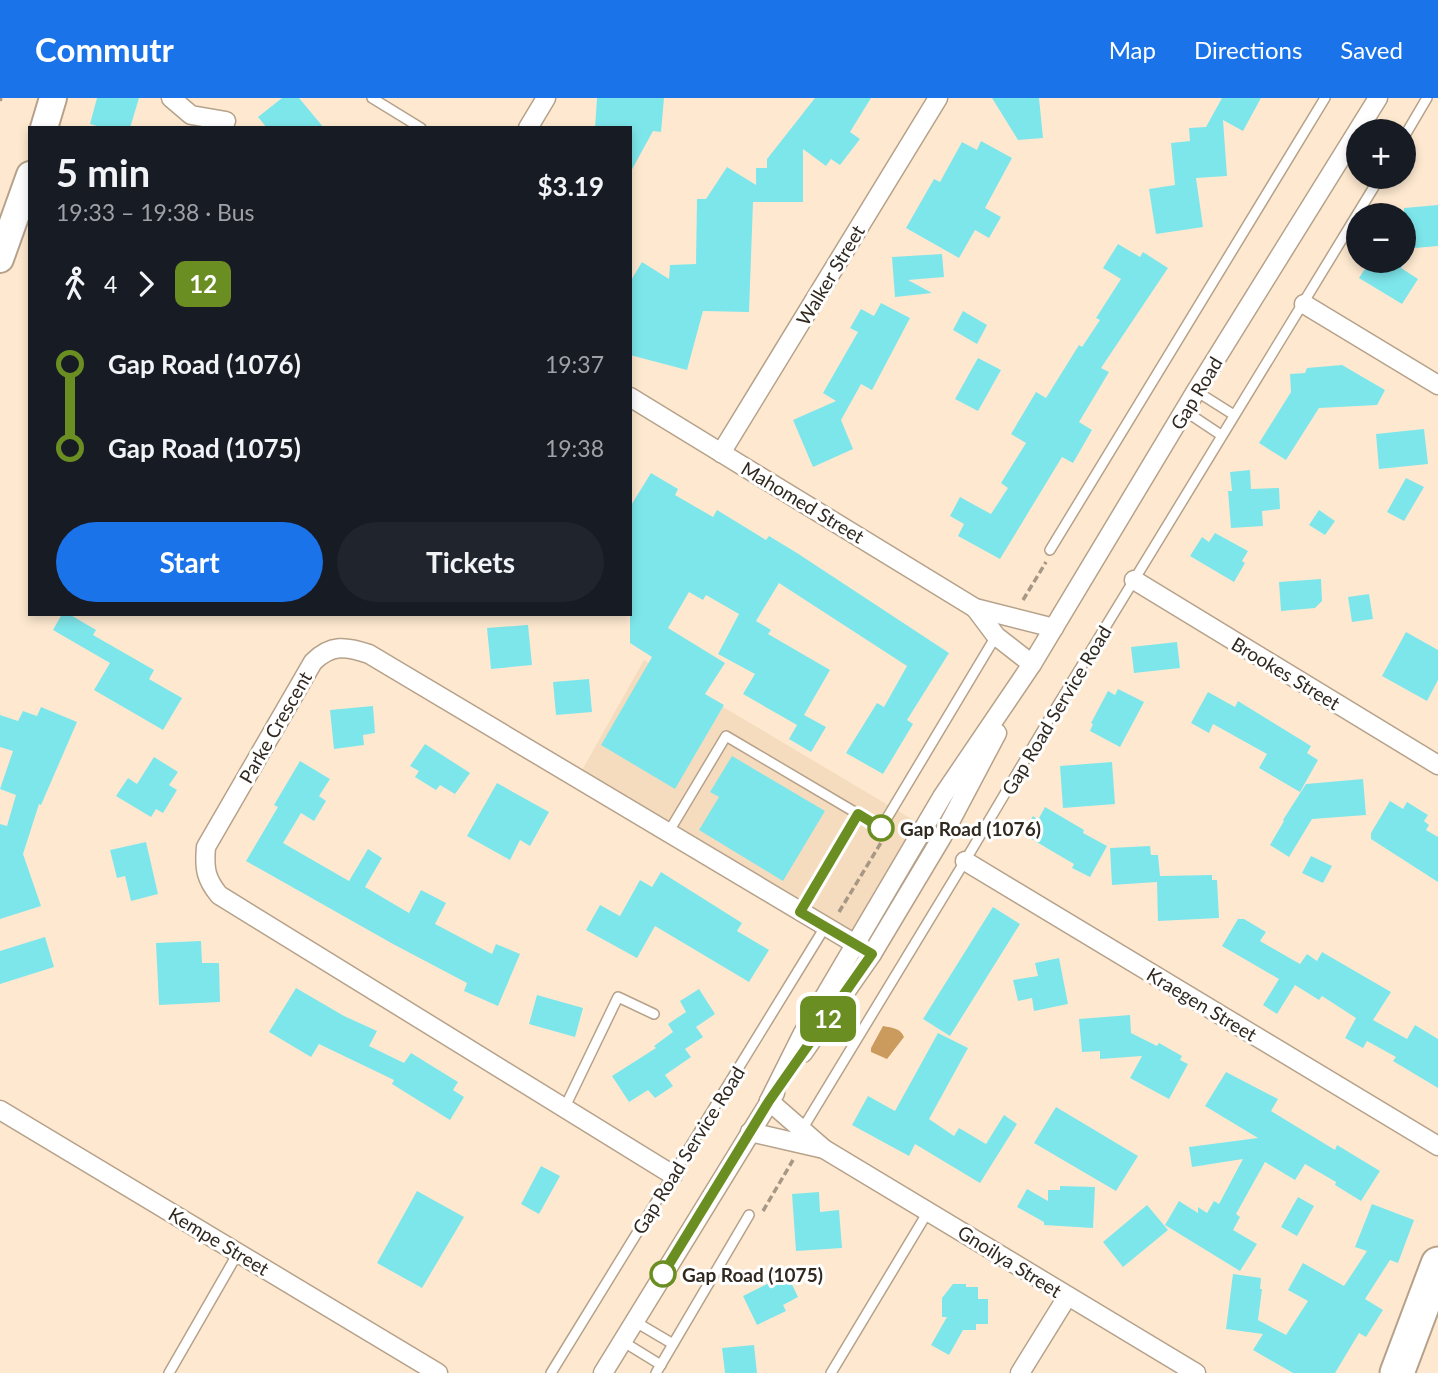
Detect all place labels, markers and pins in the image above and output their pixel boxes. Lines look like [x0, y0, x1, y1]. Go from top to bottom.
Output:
marker: Gap Road (1076) [868, 815, 894, 841]
place label: Gap Road (1076) [900, 817, 1041, 840]
marker: Gap Road (1075) [650, 1261, 676, 1287]
place label: Gap Road (1075) [682, 1263, 823, 1286]

